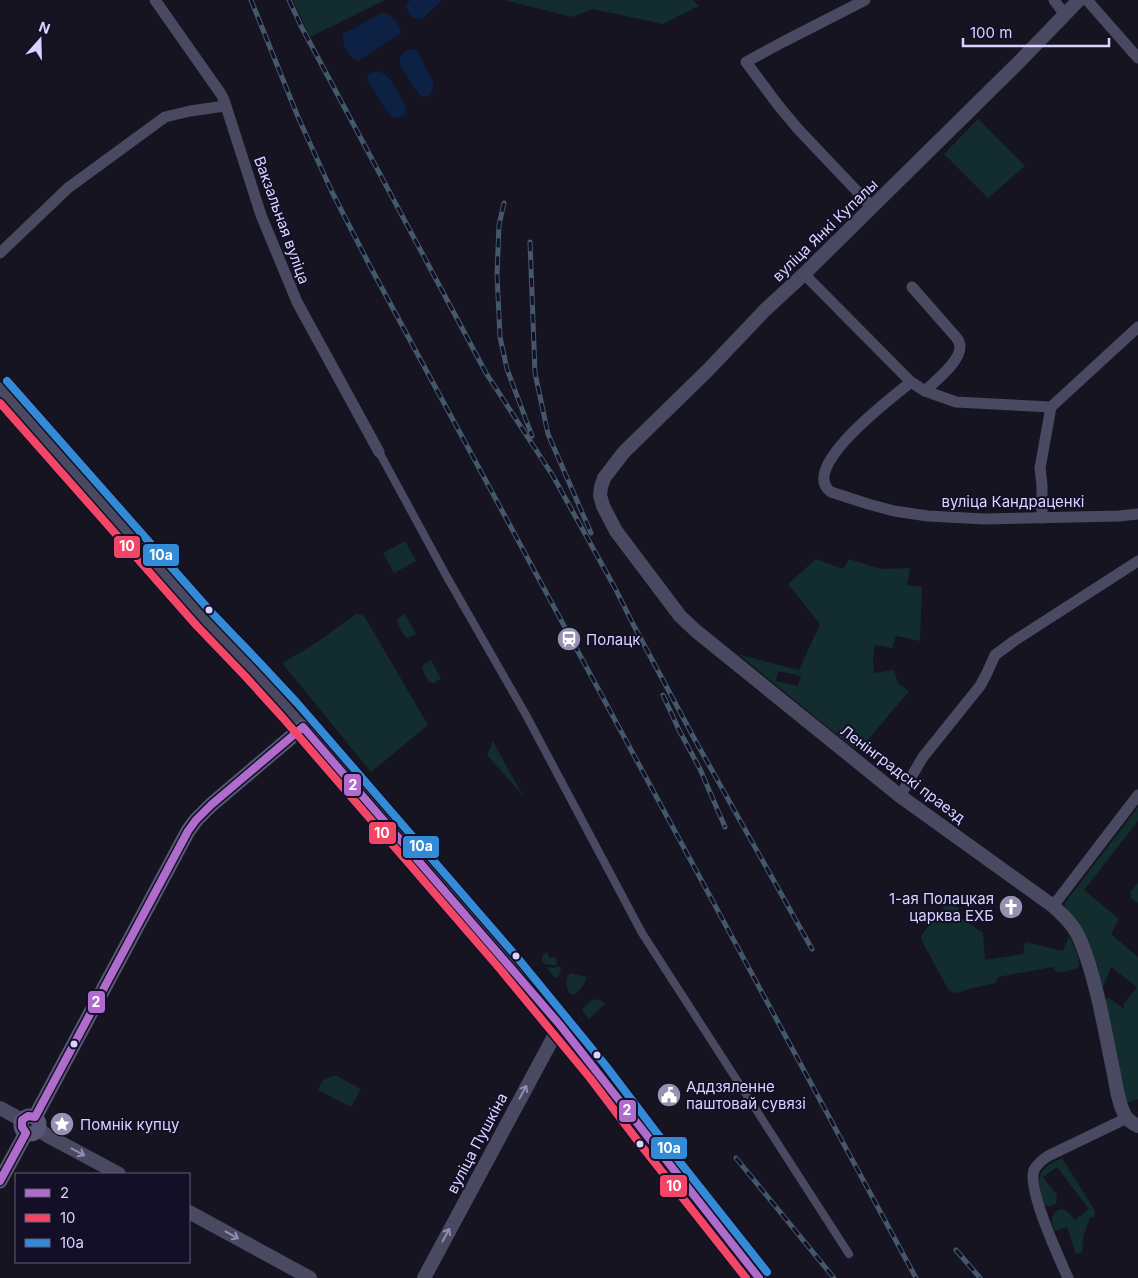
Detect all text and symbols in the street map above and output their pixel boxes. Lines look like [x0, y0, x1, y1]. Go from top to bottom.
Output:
north arrow [15, 15, 65, 65]
scale bar [963, 15, 1109, 47]
text: N [37, 18, 53, 37]
text: 100 m [970, 23, 1012, 42]
street label: Вакзальная вуліца [250, 154, 314, 286]
street label: вуліца Янкі Купалы [768, 175, 882, 285]
street label: вуліца Кандраценкі [942, 492, 1084, 511]
line badge: 10 [113, 535, 141, 559]
text: 10 [119, 537, 135, 554]
line badge: 10а [142, 543, 180, 567]
text: 10а [149, 546, 173, 563]
unlabelled marker [204, 605, 214, 615]
station icon: Полацк [556, 626, 582, 652]
place label: Полацк [586, 630, 640, 649]
street label: Ленінградскі праезд [837, 721, 969, 827]
line badge: 2 [343, 773, 362, 797]
text: 2 [349, 776, 358, 793]
line badge: 10 [368, 821, 397, 845]
text: 10 [374, 824, 390, 841]
line badge: 10а [402, 835, 440, 859]
text: 10а [409, 837, 433, 854]
place label: 1-ая Полацкая царква ЕХБ [889, 889, 994, 925]
church icon: 1-ая Полацкая царква ЕХБ [998, 894, 1024, 920]
unlabelled marker [511, 951, 521, 961]
line badge: 2 [87, 990, 106, 1014]
text: 2 [92, 993, 101, 1010]
unlabelled marker [69, 1039, 79, 1049]
unlabelled marker [592, 1050, 602, 1060]
place label: Аддзяленне паштовай сувязі [686, 1077, 806, 1113]
public building icon: Аддзяленне паштовай сувязі [656, 1082, 682, 1108]
one-way arrow [519, 1085, 529, 1100]
street label: вуліца Пушкіна [443, 1089, 511, 1197]
line badge: 2 [618, 1099, 637, 1123]
text: 2 [623, 1101, 632, 1118]
place icon: Помнік купцу [49, 1111, 75, 1137]
place label: Помнік купцу [80, 1115, 180, 1134]
line badge: 10а [650, 1136, 688, 1160]
unlabelled marker [635, 1139, 645, 1149]
text: 10а [657, 1139, 681, 1156]
one-way arrow [71, 1147, 86, 1157]
legend [15, 1173, 190, 1263]
line badge: 10 [659, 1174, 688, 1198]
text: 10 [666, 1177, 682, 1194]
text: 2 [60, 1183, 69, 1202]
text: 10 [60, 1208, 76, 1227]
one-way arrow [442, 1228, 452, 1243]
one-way arrow [224, 1230, 239, 1240]
text: 10а [60, 1233, 84, 1252]

